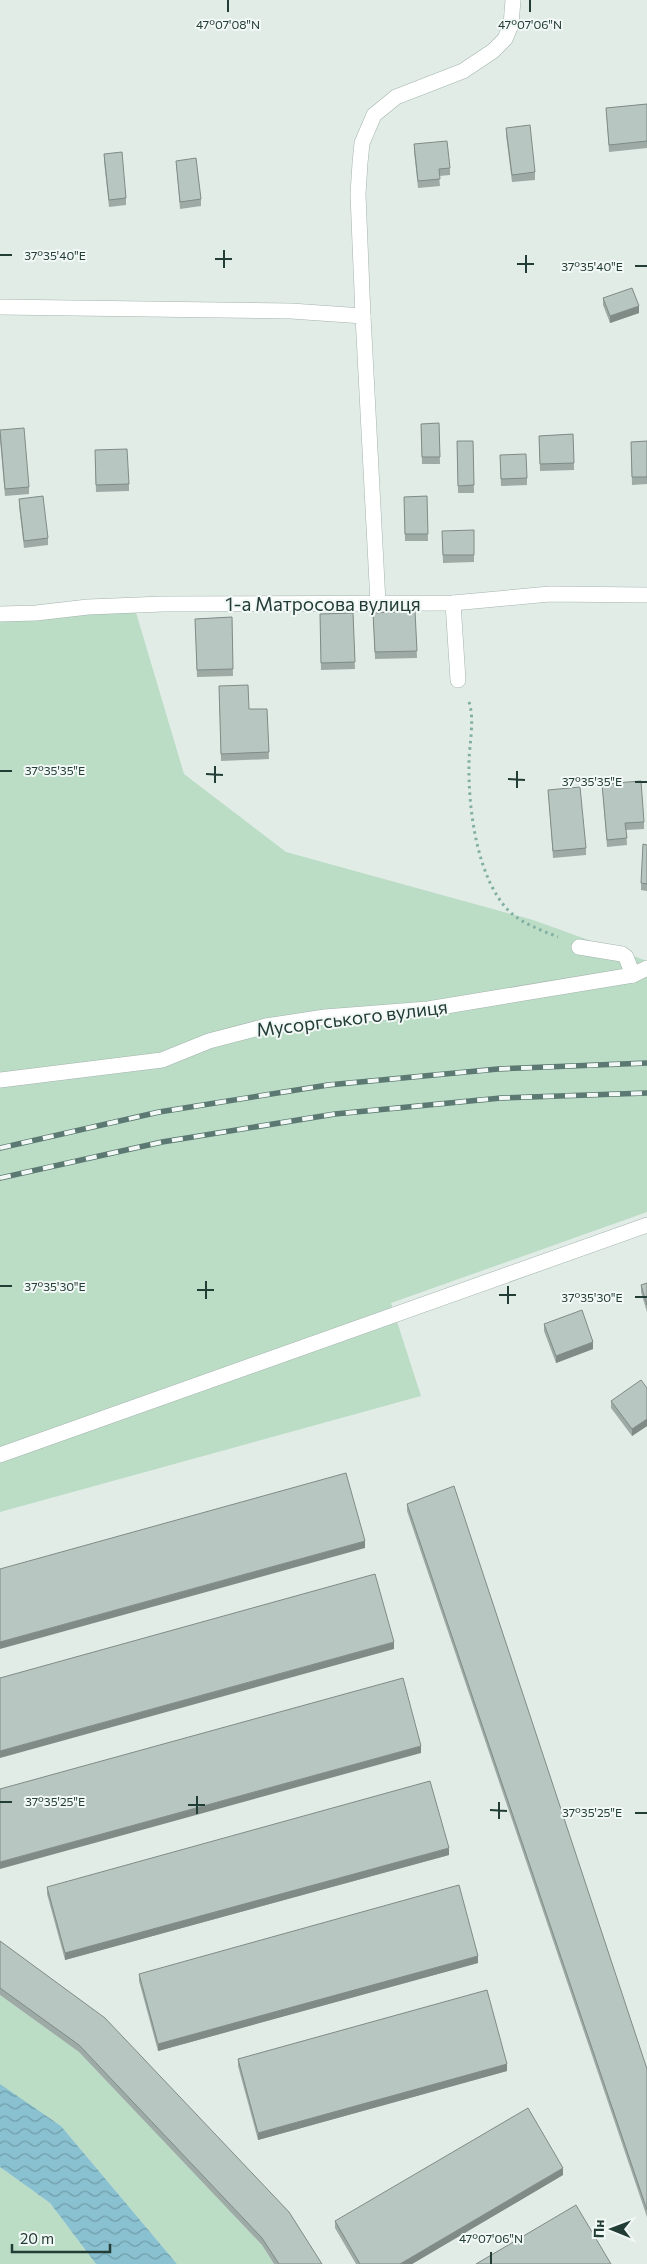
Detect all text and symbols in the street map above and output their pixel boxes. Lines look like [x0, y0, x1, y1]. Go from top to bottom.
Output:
text: 47°07'08"N [196, 17, 260, 31]
text: 47°07'06"N [498, 17, 562, 31]
text: 37°35'40"E [24, 248, 86, 262]
text: 37°35'40"E [561, 259, 623, 273]
street label: 1-а Матросова вулиця [225, 592, 421, 615]
text: 37°35'35"E [25, 763, 85, 777]
text: 37°35'35"E [562, 774, 622, 788]
street label: Мусоргського вулиця [255, 994, 449, 1041]
text: 37°35'30"E [24, 1279, 86, 1293]
text: 37°35'30"E [561, 1290, 623, 1304]
text: 37°35'25"E [25, 1794, 85, 1808]
text: 37°35'25"E [562, 1805, 622, 1819]
north arrow [587, 2204, 637, 2254]
text: Пн [590, 2219, 607, 2238]
scale bar [12, 2222, 110, 2254]
text: 20 m [20, 2229, 54, 2247]
text: 47°07'06"N [459, 2231, 523, 2245]

